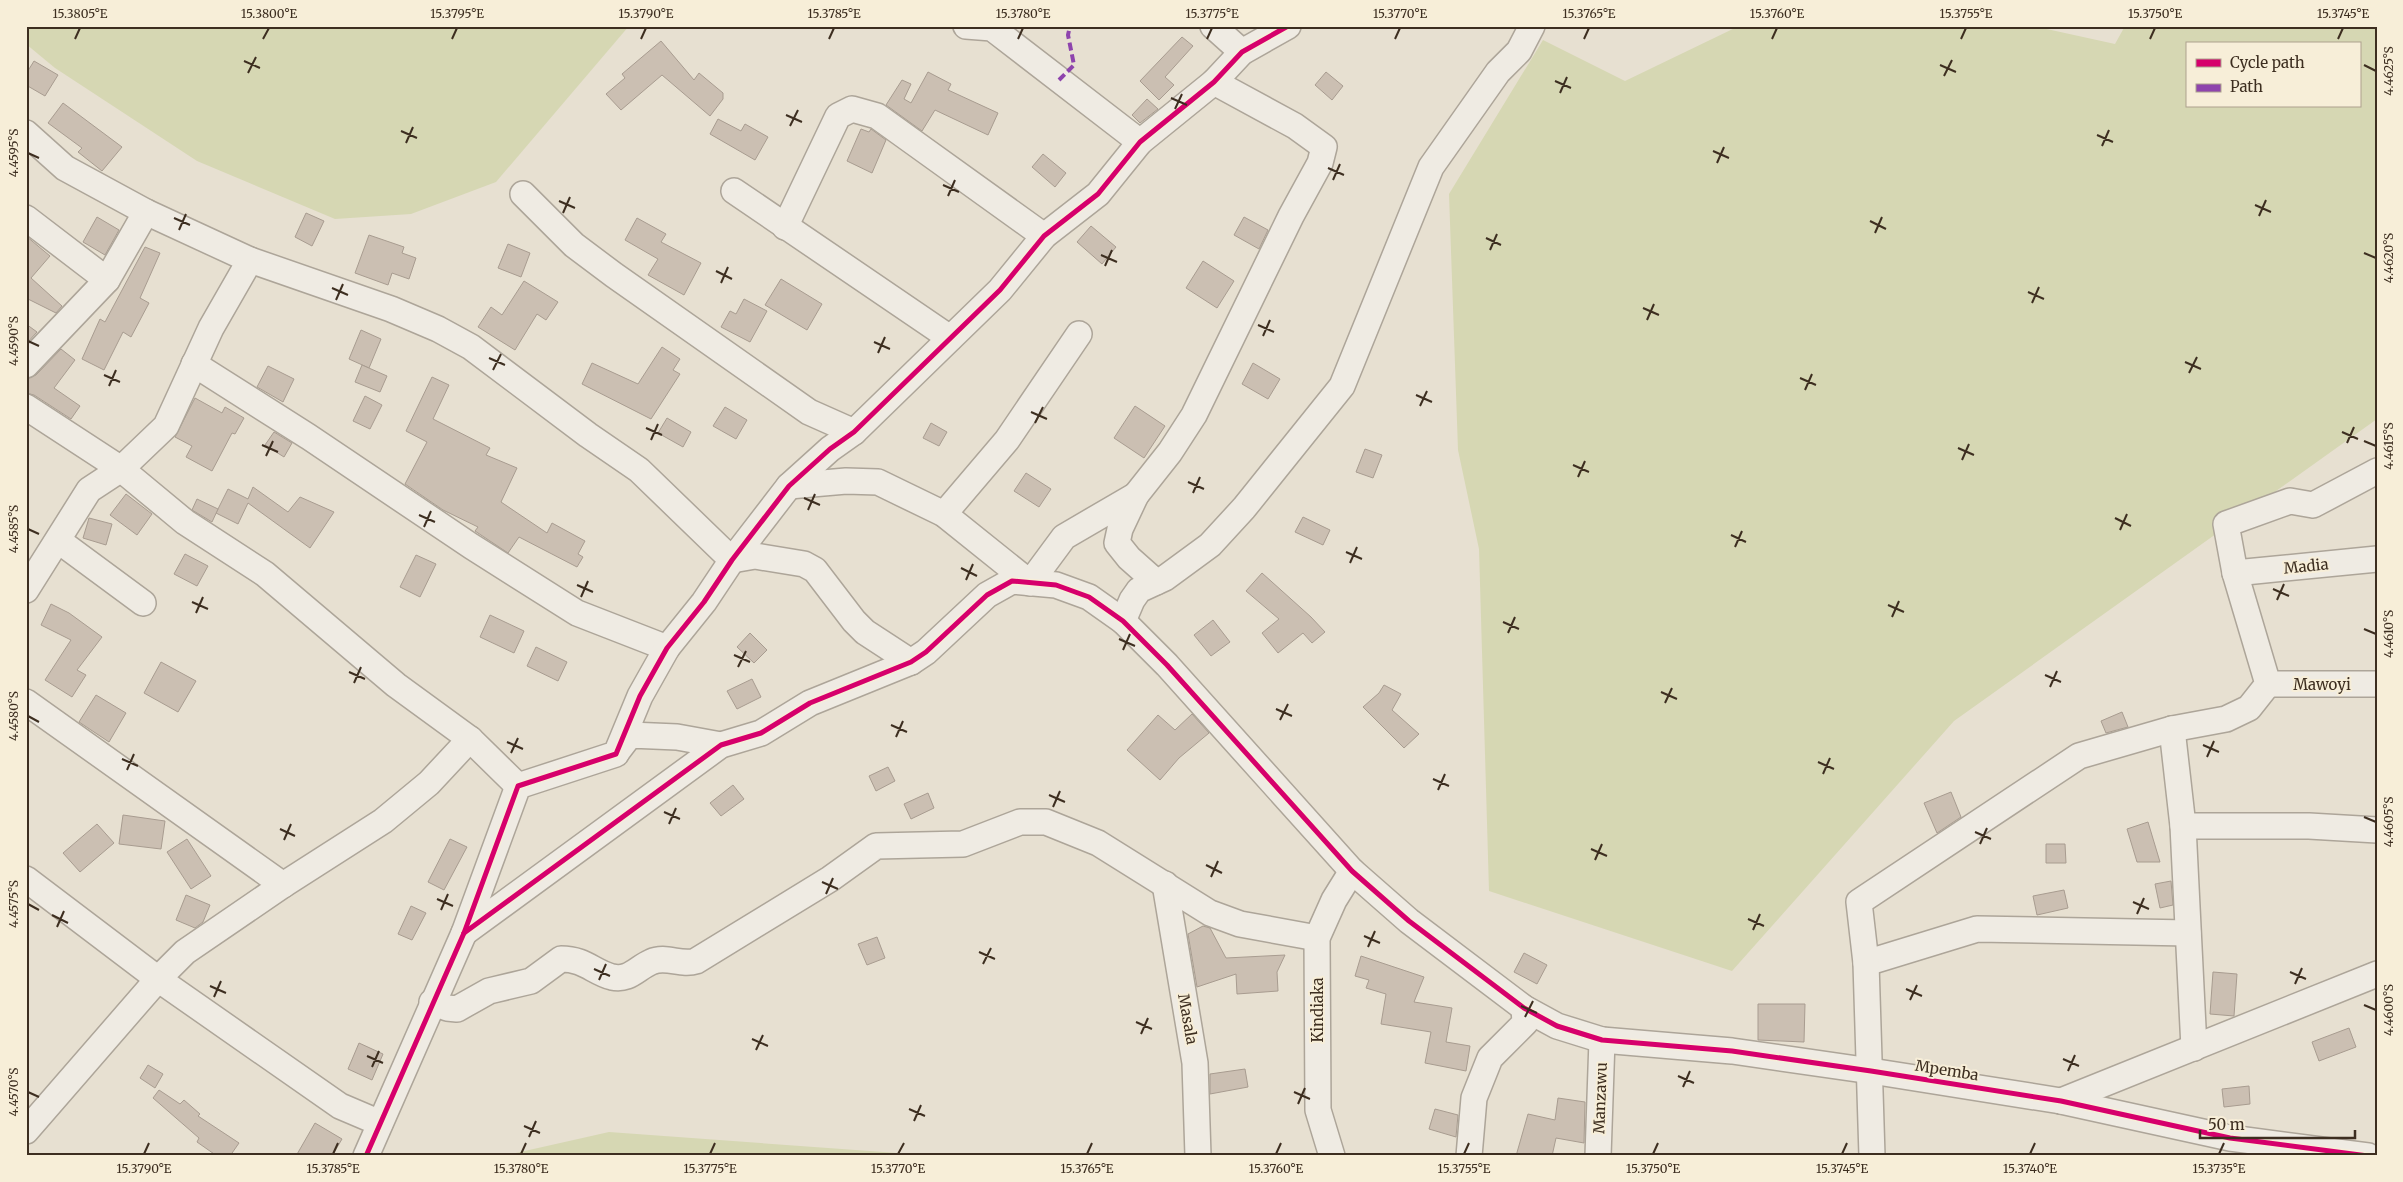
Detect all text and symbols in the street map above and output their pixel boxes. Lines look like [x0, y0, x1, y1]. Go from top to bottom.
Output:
text: 15.3805°E [53, 6, 108, 21]
text: 15.3800°E [241, 6, 297, 21]
text: 15.3795°E [430, 6, 484, 21]
text: 15.3790°E [619, 6, 674, 21]
text: 15.3785°E [807, 6, 861, 21]
text: 15.3780°E [996, 6, 1051, 21]
text: 15.3775°E [1185, 6, 1239, 21]
text: 15.3770°E [1373, 6, 1427, 21]
text: 15.3765°E [1563, 6, 1616, 21]
text: 15.3760°E [1750, 6, 1805, 21]
text: 15.3755°E [1940, 6, 1993, 21]
text: 15.3750°E [2128, 6, 2182, 21]
text: 15.3745°E [2317, 6, 2369, 21]
legend [2186, 42, 2360, 108]
text: 4.4625°S [2381, 46, 2396, 96]
text: Cycle path [2230, 53, 2305, 72]
text: Path [2230, 77, 2263, 96]
text: 4.4595°S [6, 129, 21, 177]
text: 4.4620°S [2381, 233, 2396, 283]
text: 4.4590°S [6, 316, 21, 366]
text: 4.4615°S [2381, 422, 2396, 470]
text: 4.4585°S [6, 505, 21, 553]
street label: Madia [2283, 554, 2329, 578]
text: 4.4610°S [2381, 610, 2396, 658]
street label: Mawoyi [2293, 675, 2351, 694]
text: 4.4580°S [6, 691, 21, 741]
text: 4.4605°S [2381, 797, 2396, 847]
text: 4.4575°S [6, 880, 21, 928]
street label: Kindiaka [1308, 977, 1327, 1043]
text: 4.4600°S [2381, 984, 2396, 1036]
street label: Masala [1174, 992, 1202, 1046]
street label: Mpemba [1914, 1056, 1980, 1084]
street label: Manzawu [1589, 1062, 1611, 1134]
text: 4.4570°S [6, 1068, 21, 1116]
scale bar [2200, 1107, 2356, 1139]
text: 50 m [2208, 1115, 2245, 1134]
text: 15.3790°E [117, 1161, 172, 1176]
text: 15.3785°E [306, 1161, 360, 1176]
text: 15.3780°E [494, 1161, 549, 1176]
text: 15.3775°E [683, 1161, 737, 1176]
text: 15.3770°E [871, 1161, 925, 1176]
text: 15.3765°E [1061, 1161, 1114, 1176]
text: 15.3760°E [1249, 1161, 1304, 1176]
text: 15.3755°E [1438, 1161, 1491, 1176]
text: 15.3750°E [1626, 1161, 1680, 1176]
text: 15.3745°E [1816, 1161, 1868, 1176]
text: 15.3740°E [2003, 1161, 2057, 1176]
text: 15.3735°E [2193, 1161, 2246, 1176]

